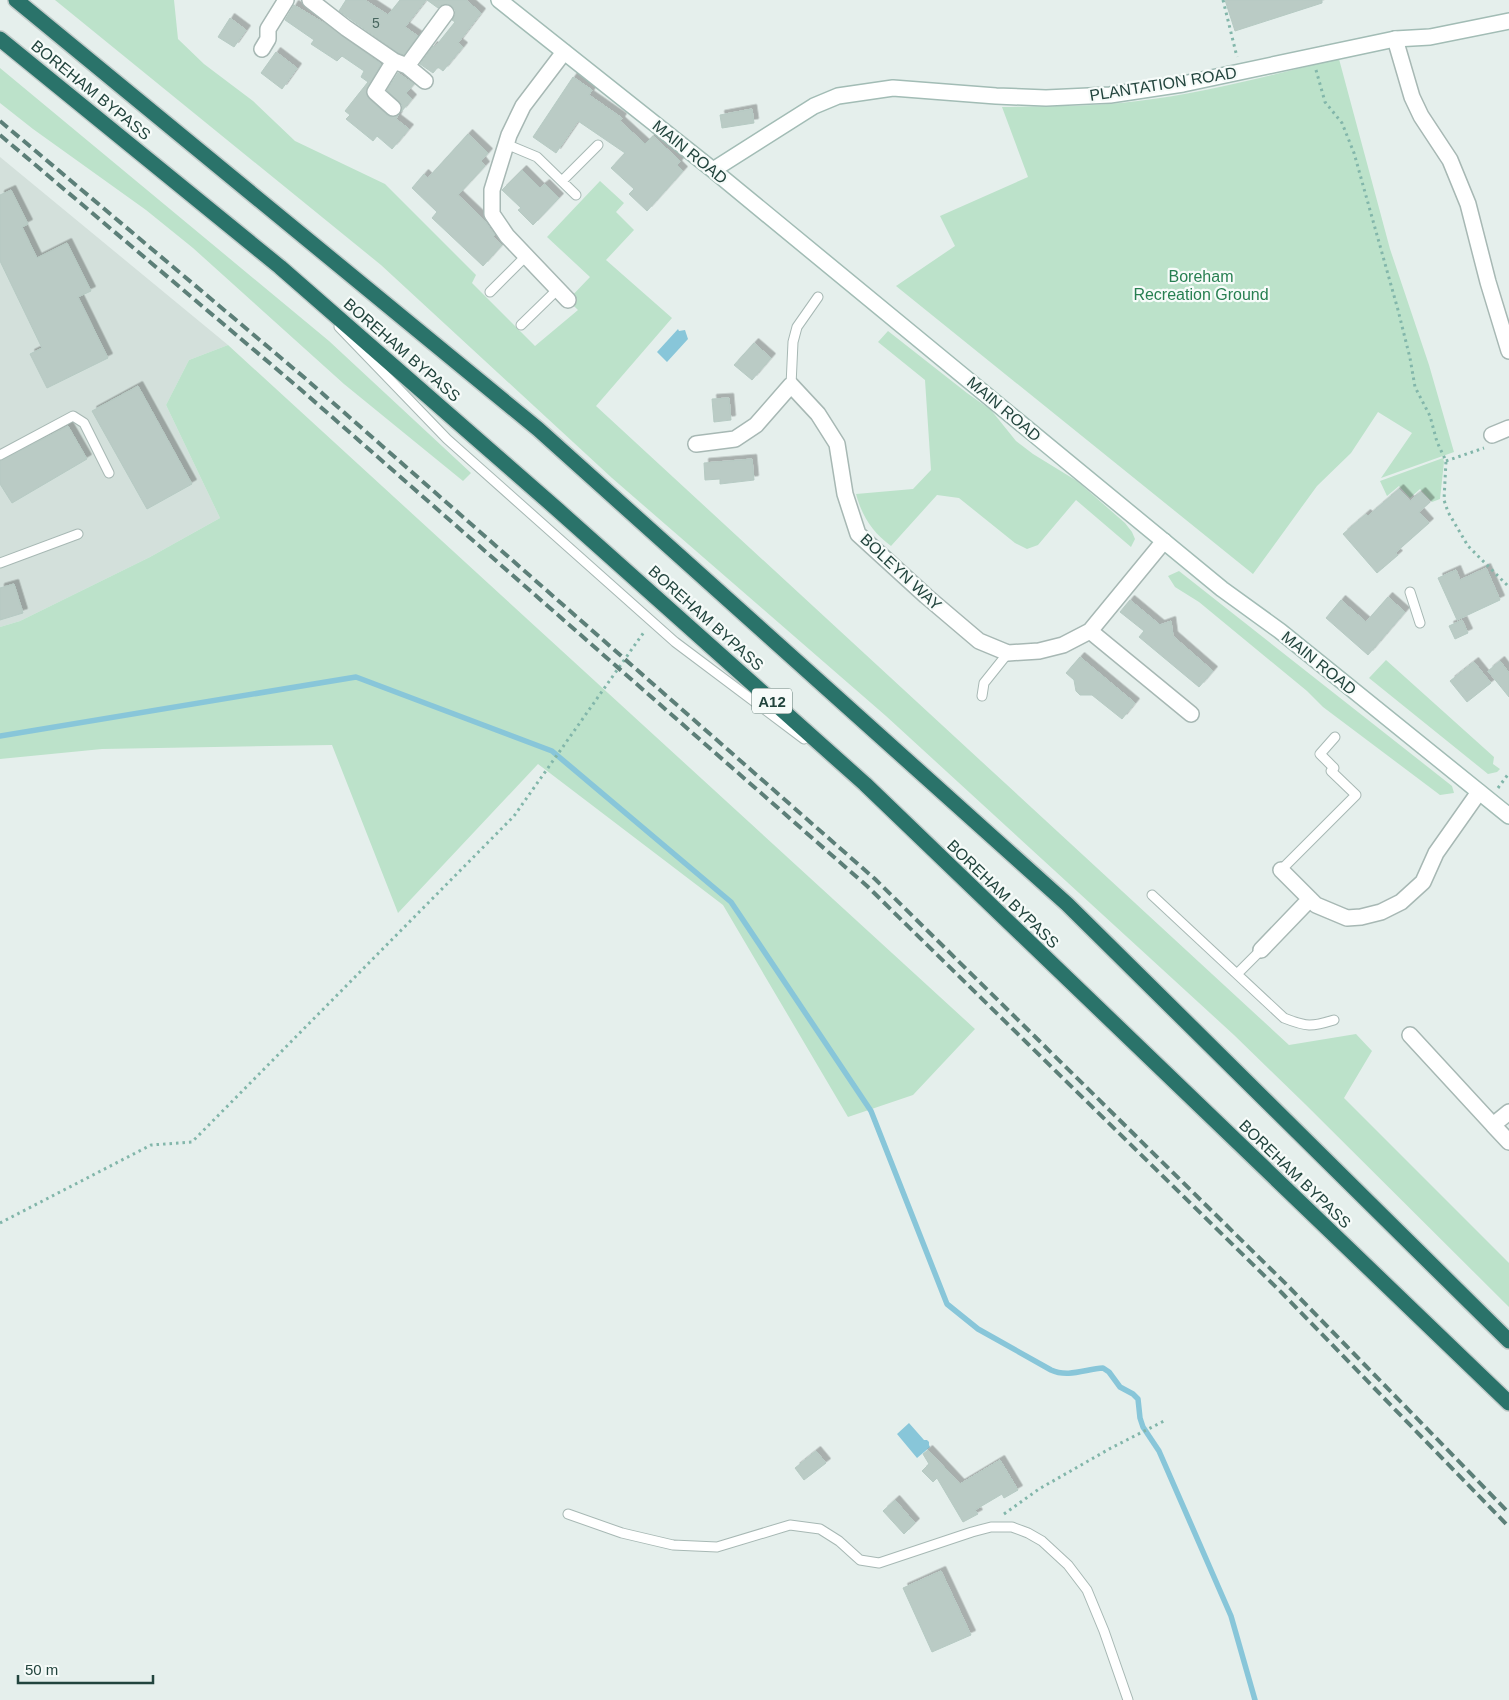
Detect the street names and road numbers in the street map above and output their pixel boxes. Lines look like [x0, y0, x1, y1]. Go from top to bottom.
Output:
street label: BOREHAM BYPASS [28, 37, 154, 143]
street label: PLANTATION ROAD [1088, 64, 1238, 104]
street label: MAIN ROAD [649, 117, 731, 187]
street label: BOREHAM BYPASS [341, 295, 463, 405]
street label: MAIN ROAD [964, 373, 1044, 445]
street label: BOLEYN WAY [857, 530, 945, 614]
street label: BOREHAM BYPASS [645, 562, 767, 674]
street label: MAIN ROAD [1278, 628, 1360, 698]
road number: A12 [752, 688, 792, 714]
street label: BOREHAM BYPASS [944, 836, 1062, 952]
street label: BOREHAM BYPASS [1236, 1116, 1354, 1232]

